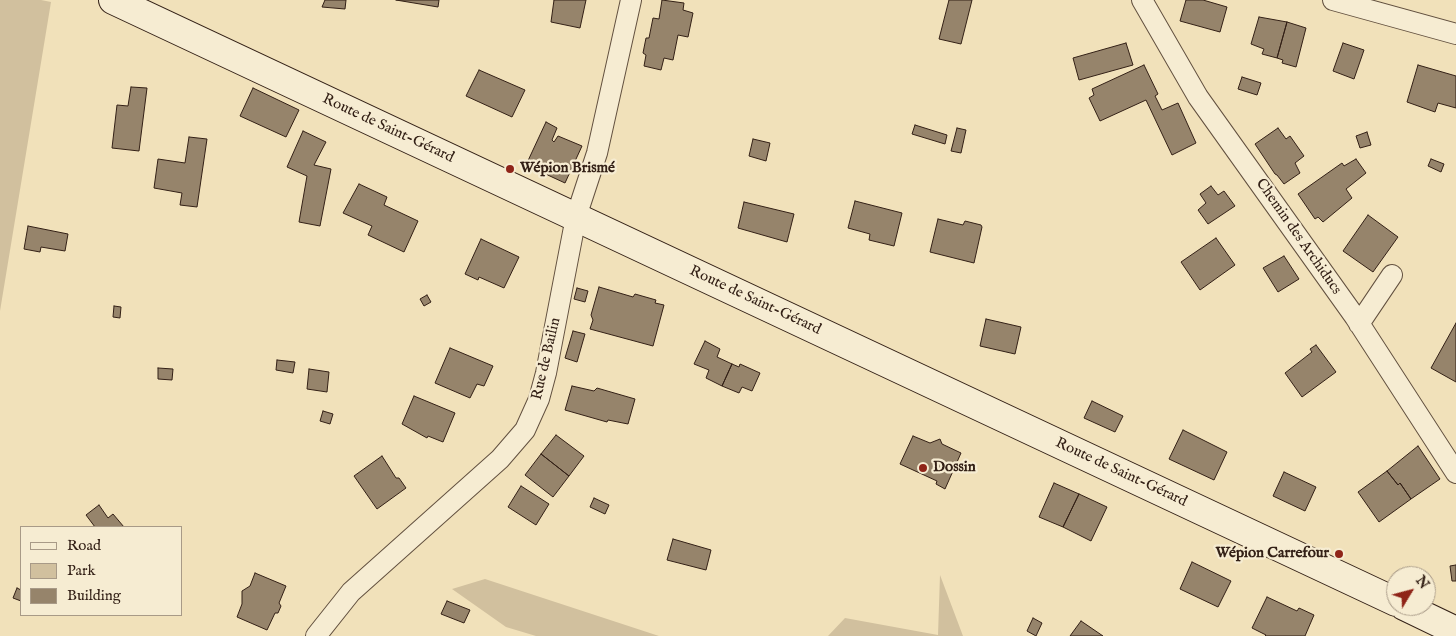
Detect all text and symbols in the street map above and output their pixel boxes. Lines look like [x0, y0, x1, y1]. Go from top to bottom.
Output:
street label: Route de Saint-Gérard [319, 91, 457, 167]
place label: Wépion Brismé [520, 160, 615, 178]
marker: Wépion Brismé [504, 163, 516, 175]
street label: Chemin des Archiducs [1251, 176, 1345, 298]
street label: Route de Saint-Gérard [686, 263, 824, 339]
street label: Rue de Bailin [529, 316, 565, 402]
street label: Route de Saint-Gérard [1052, 435, 1190, 511]
place label: Dossin [933, 459, 976, 477]
marker: Dossin [917, 462, 929, 474]
legend [20, 526, 182, 616]
text: Road [67, 536, 101, 555]
place label: Wépion Carrefour [1215, 545, 1329, 563]
marker: Wépion Carrefour [1333, 548, 1345, 560]
text: Park [67, 561, 96, 580]
north arrow [1386, 566, 1436, 616]
text: N [1411, 572, 1433, 593]
text: Building [67, 586, 121, 605]

